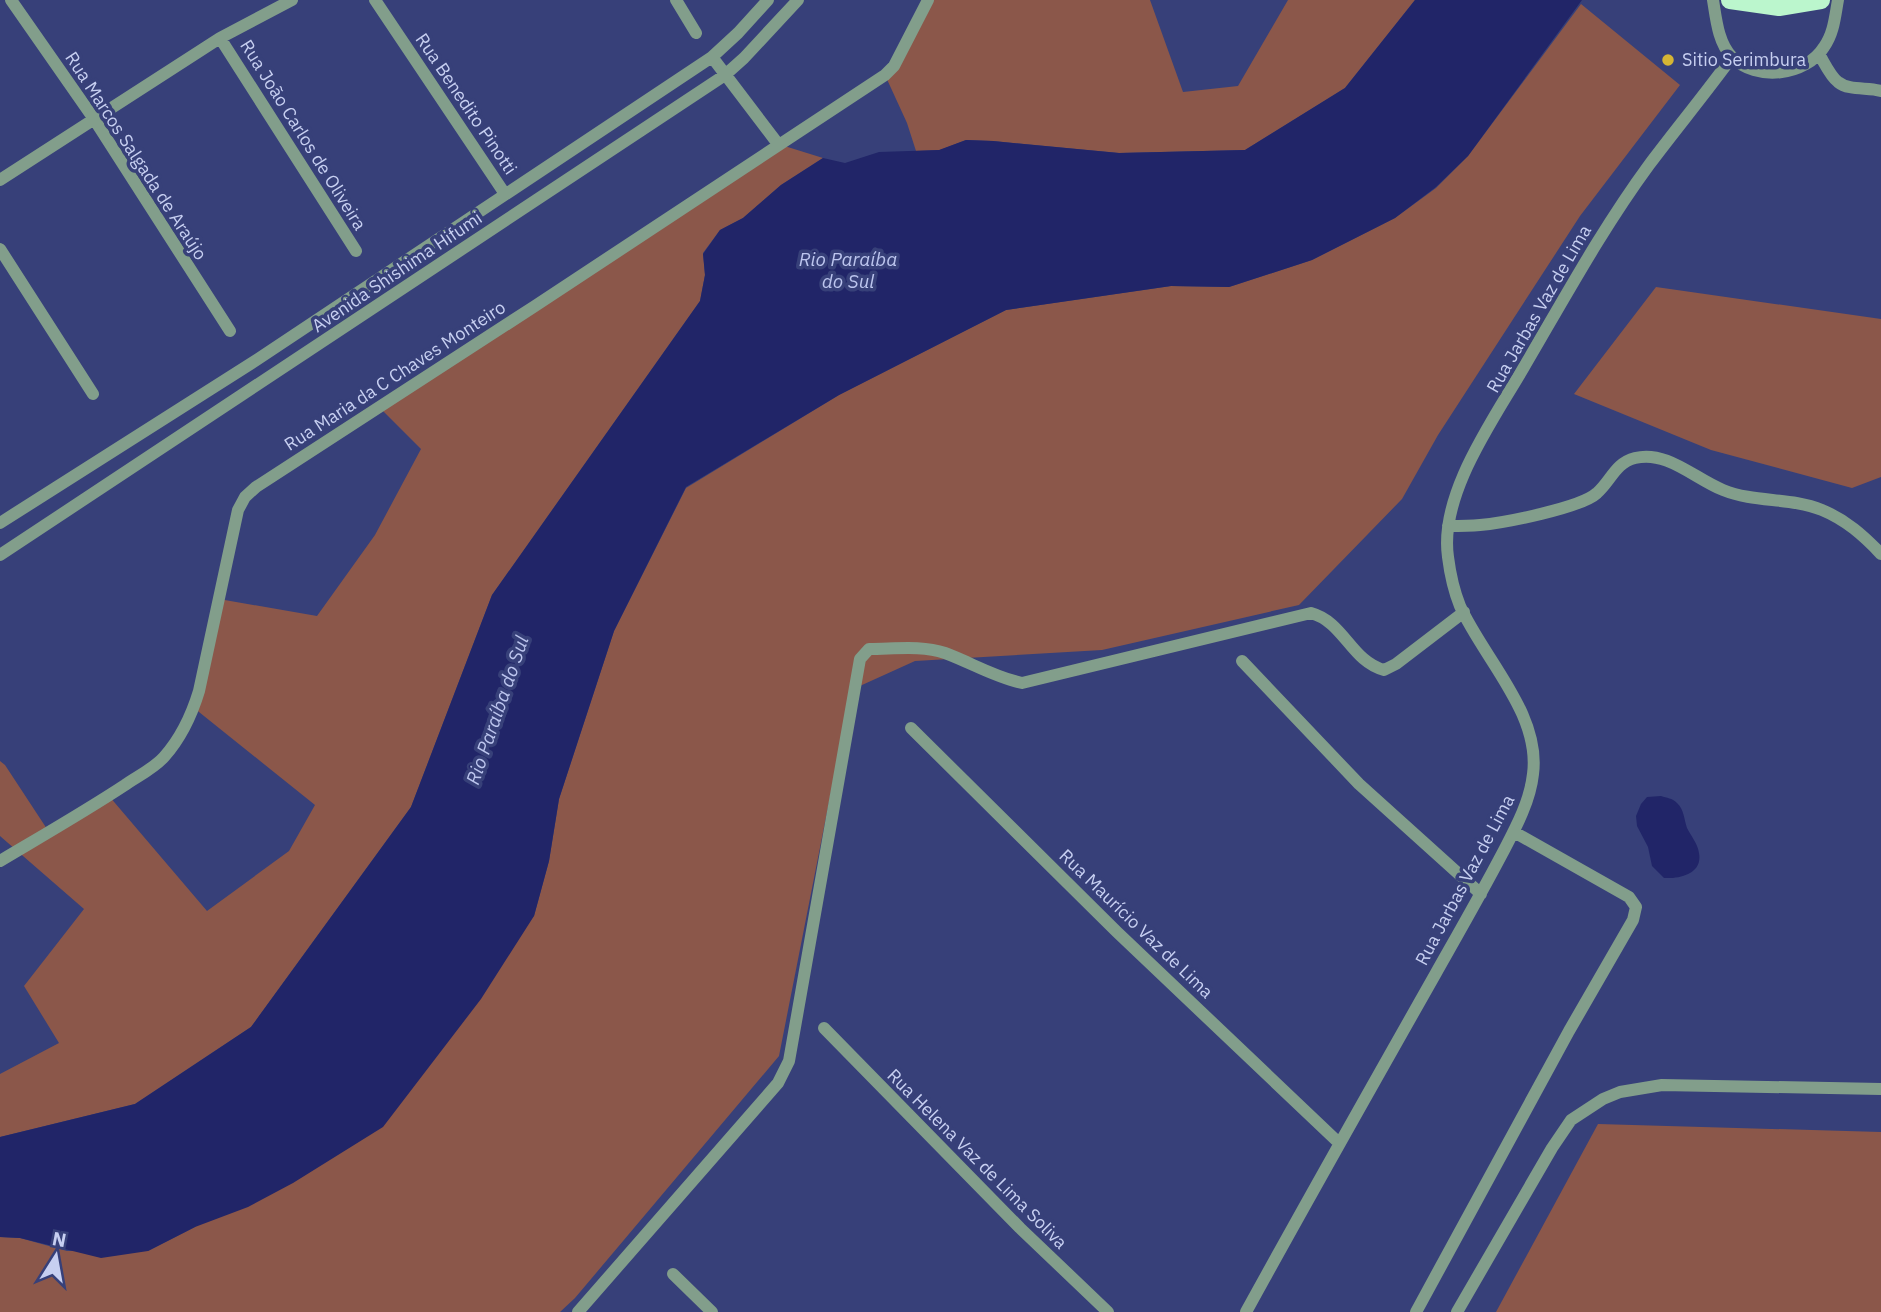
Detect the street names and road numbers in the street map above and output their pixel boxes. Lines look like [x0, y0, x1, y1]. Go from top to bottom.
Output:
street label: Rua Benedito Pinotti [411, 29, 522, 179]
street label: Rua João Carlos de Oliveira [235, 35, 372, 235]
street label: Rua Marcos Salgada de Araújo [60, 47, 212, 264]
street label: Avenida Shishima Hifumi [307, 206, 486, 337]
street label: Rua Jarbas Vaz de Lima [1481, 220, 1596, 397]
street label: Rua Maria da C Chaves Monteiro [280, 295, 510, 456]
street label: Rua Jarbas Vaz de Lima [1410, 790, 1520, 969]
street label: Rua Maurício Vaz de Lima [1055, 844, 1218, 1003]
street label: Rua Helena Vaz de Lima Soliva [882, 1064, 1073, 1254]

